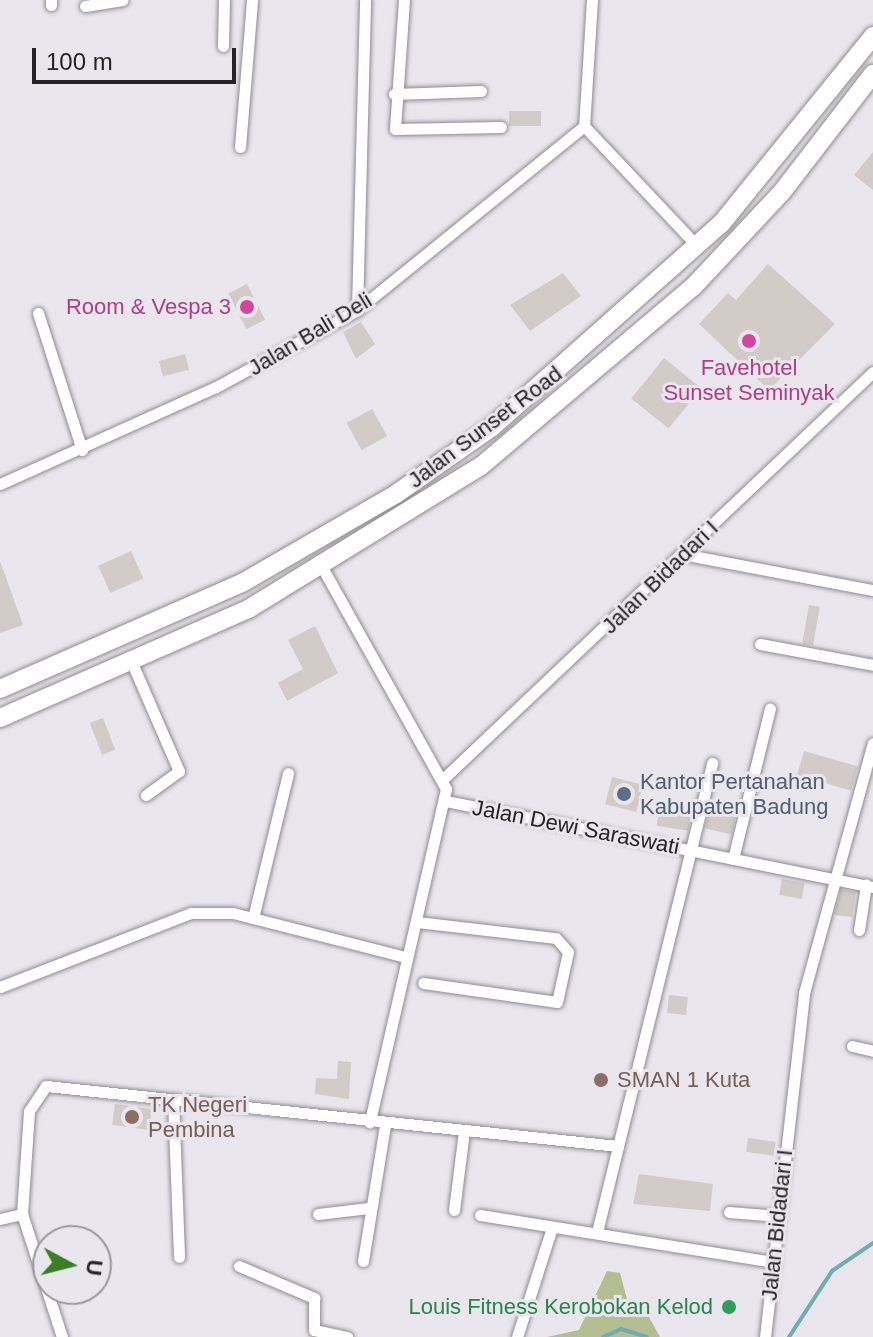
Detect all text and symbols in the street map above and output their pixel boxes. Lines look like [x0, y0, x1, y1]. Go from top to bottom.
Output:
scale bar [36, 32, 240, 82]
text: 100 m [46, 48, 113, 75]
street label: Jalan Bali Deli [243, 287, 377, 381]
place label: Room & Vespa 3 [66, 294, 231, 320]
marker: Room & Vespa 3 [238, 298, 256, 316]
marker: Favehotel Sunset Seminyak [740, 332, 758, 350]
place label: Favehotel Sunset Seminyak [663, 354, 835, 406]
street label: Jalan Sunset Road [403, 361, 567, 493]
street label: Jalan Bidadari I [596, 515, 724, 639]
place label: Kantor Pertanahan Kabupaten Badung [640, 768, 828, 820]
marker: Kantor Pertanahan Kabupaten Badung [615, 785, 633, 803]
street label: Jalan Dewi Saraswati [470, 794, 682, 860]
place label: SMAN 1 Kuta [617, 1067, 750, 1093]
marker: SMAN 1 Kuta [592, 1071, 610, 1089]
place label: TK Negeri Pembina [148, 1091, 247, 1142]
marker: TK Negeri Pembina [123, 1108, 141, 1126]
street label: Jalan Bidadari I [756, 1148, 798, 1302]
north arrow [32, 1225, 112, 1305]
text: U [81, 1258, 108, 1277]
place label: Louis Fitness Kerobokan Kelod [408, 1294, 713, 1320]
marker: Louis Fitness Kerobokan Kelod [720, 1298, 738, 1316]

